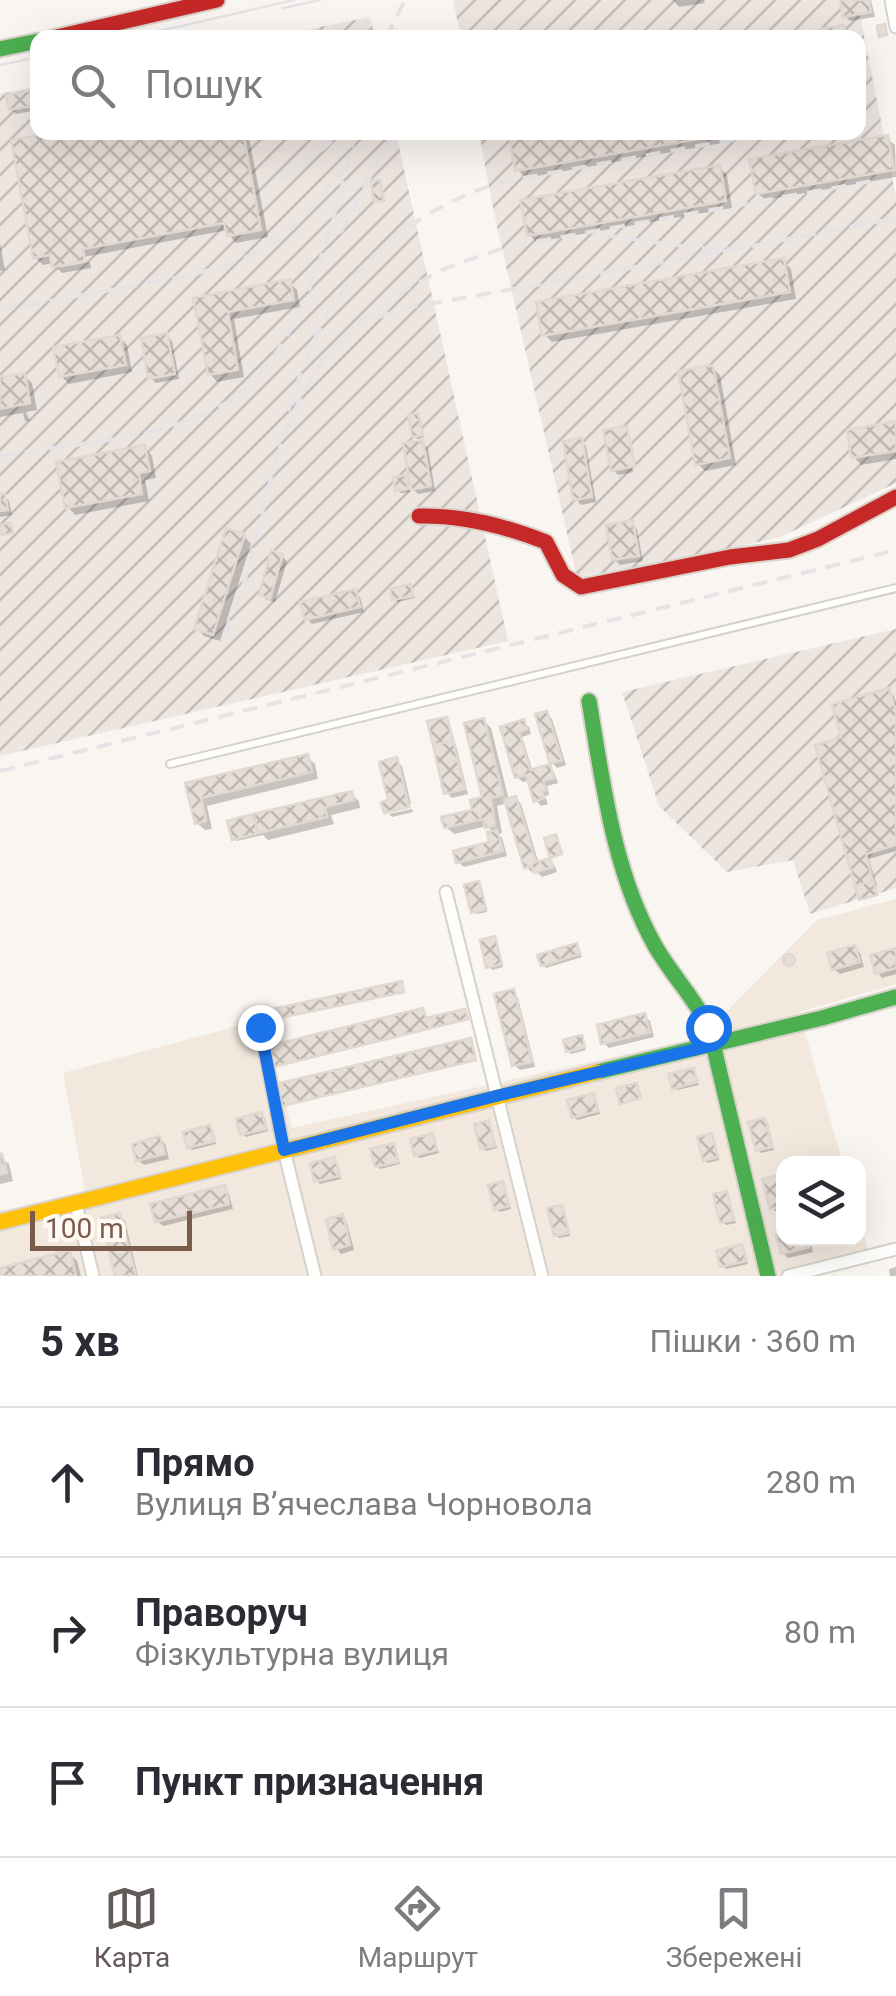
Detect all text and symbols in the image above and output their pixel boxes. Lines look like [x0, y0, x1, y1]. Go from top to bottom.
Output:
search box [30, 30, 866, 140]
icon: search [65, 58, 120, 113]
text: Пошук [145, 63, 263, 107]
route end [238, 1005, 284, 1051]
route start [686, 1005, 732, 1051]
map controls [776, 1156, 866, 1246]
button: layers [776, 1156, 866, 1246]
scale bar [30, 1206, 192, 1250]
text: 100 m [45, 1212, 124, 1245]
text: 5 хв [40, 1317, 120, 1366]
text: Пішки · 360 m [650, 1322, 856, 1360]
text: Прямо [135, 1441, 255, 1485]
icon: ahead [40, 1455, 95, 1510]
text: 280 m [766, 1463, 856, 1501]
text: Вулиця Вʼячеслава Чорновола [135, 1485, 593, 1523]
text: Праворуч [135, 1591, 308, 1635]
icon: right [40, 1605, 95, 1660]
text: 80 m [784, 1613, 856, 1651]
text: Фізкультурна вулиця [135, 1635, 449, 1673]
icon: arrive [40, 1755, 95, 1810]
text: Пункт призначення [135, 1760, 484, 1804]
tab: Карта [94, 1881, 170, 1974]
tab: Маршрут [358, 1881, 478, 1974]
tab: Збережені [666, 1881, 802, 1974]

